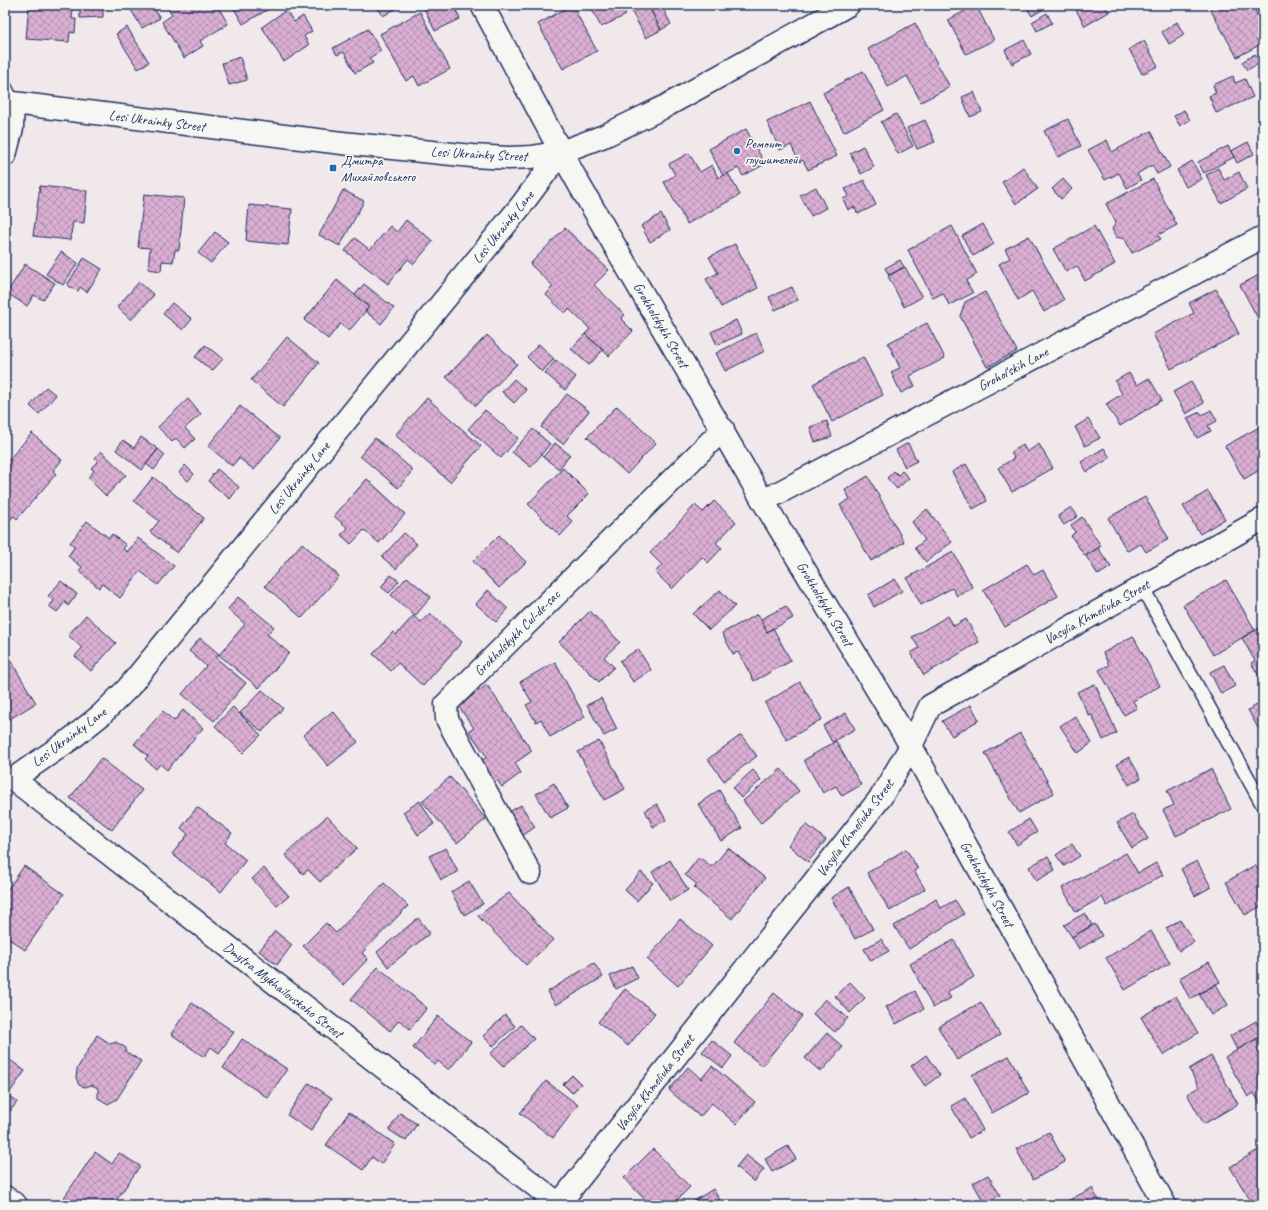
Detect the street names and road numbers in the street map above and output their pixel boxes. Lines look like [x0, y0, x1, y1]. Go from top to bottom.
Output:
street label: Lesi Ukrainky Street [108, 107, 208, 136]
street label: Lesi Ukrainky Street [430, 143, 530, 165]
street label: Lesi Ukrainky Lane [469, 186, 538, 267]
street label: Grokholskykh Street [630, 279, 693, 373]
street label: Grohol'skih Lane [975, 343, 1052, 395]
street label: Lesi Ukrainky Lane [265, 437, 334, 518]
street label: Grokholskykh Street [793, 559, 858, 651]
street label: Vasylia Khmeliuka Street [1041, 575, 1154, 648]
street label: Grokholskykh Сul-de-sac [471, 586, 564, 679]
street label: Lesi Ukrainky Lane [29, 703, 111, 770]
street label: Vasylia Khmeliuka Street [813, 775, 898, 880]
street label: Grokholskykh Street [956, 838, 1019, 932]
street label: Dmytra Mykhailovskoho Street [220, 938, 348, 1043]
street label: Vasylia Khmeliuka Street [612, 1030, 699, 1135]

